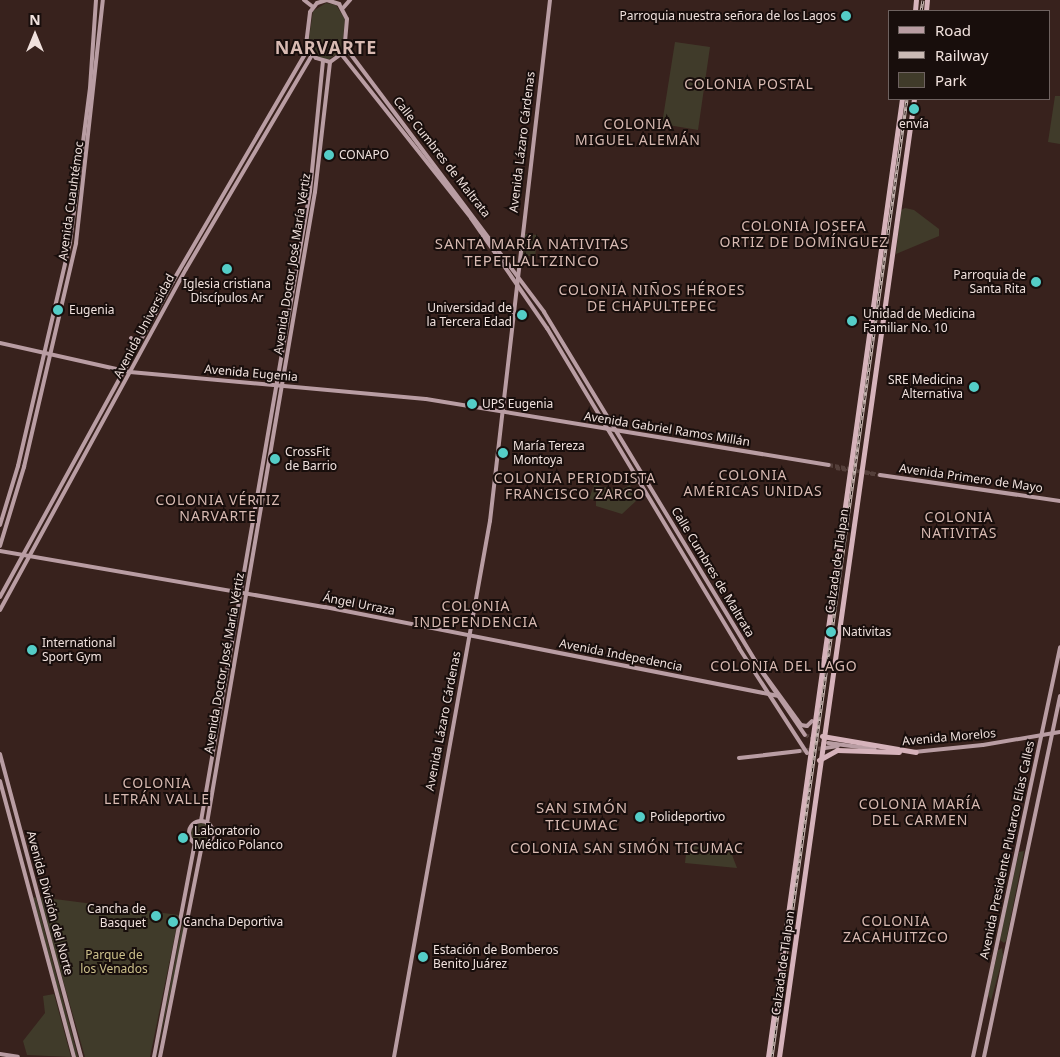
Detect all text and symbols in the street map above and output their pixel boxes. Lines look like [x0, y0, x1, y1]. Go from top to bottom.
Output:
place label: Parroquia nuestra señora de los Lagos [619, 9, 836, 23]
north arrow [10, 10, 60, 60]
text: N [29, 10, 41, 29]
marker: Parroquia nuestra señora de los Lagos [840, 10, 852, 22]
legend [888, 10, 1050, 100]
text: Road [935, 20, 971, 40]
district label: NARVARTE [274, 36, 378, 58]
text: Railway [935, 45, 988, 65]
text: Park [935, 70, 967, 90]
street label: Avenida Lázaro Cárdenas [506, 71, 538, 213]
district label: COLONIA POSTAL [682, 76, 816, 92]
street label: Calle Cumbres de Maltrata [390, 94, 494, 220]
marker: envía [908, 103, 920, 115]
district label: COLONIA MIGUEL ALEMÁN [573, 116, 703, 148]
place label: envía [899, 117, 929, 131]
street label: Avenida Cuauhtémoc [56, 140, 86, 262]
place label: CONAPO [339, 148, 389, 162]
marker: CONAPO [323, 149, 335, 161]
street label: Avenida Doctor José María Vértiz [271, 172, 313, 356]
district label: COLONIA JOSEFA ORTIZ DE DOMÍNGUEZ [717, 218, 891, 250]
district label: SANTA MARÍA NATIVITAS TEPETLALTZINCO [432, 234, 632, 269]
marker: Iglesia cristiana Discípulos Ar [221, 263, 233, 275]
place label: Parroquia de Santa Rita [953, 268, 1026, 296]
street label: Avenida Universidad [110, 272, 178, 380]
marker: Parroquia de Santa Rita [1030, 276, 1042, 288]
place label: Iglesia cristiana Discípulos Ar [183, 277, 271, 305]
district label: COLONIA NIÑOS HÉROES DE CHAPULTEPEC [556, 282, 748, 314]
place label: Universidad de la Tercera Edad [426, 301, 512, 329]
marker: Eugenia [51, 303, 65, 317]
place label: Eugenia [69, 303, 114, 317]
place label: Unidad de Medicina Familiar No. 10 [863, 307, 975, 335]
marker: Universidad de la Tercera Edad [516, 309, 528, 321]
marker: Unidad de Medicina Familiar No. 10 [845, 314, 859, 328]
street label: Avenida Eugenia [204, 362, 298, 384]
place label: SRE Medicina Alternativa [888, 373, 963, 401]
marker: SRE Medicina Alternativa [967, 380, 981, 394]
place label: UPS Eugenia [482, 397, 553, 411]
marker: UPS Eugenia [466, 398, 478, 410]
street label: Avenida Gabriel Ramos Millán [583, 409, 751, 449]
place label: María Tereza Montoya [513, 439, 585, 467]
place label: CrossFit de Barrio [285, 445, 337, 473]
marker: María Tereza Montoya [497, 447, 509, 459]
marker: CrossFit de Barrio [269, 453, 281, 465]
street label: Avenida Primero de Mayo [898, 461, 1044, 495]
district label: COLONIA AMÉRICAS UNIDAS [682, 467, 824, 500]
district label: COLONIA PERIODISTA FRANCISCO ZARCO [491, 470, 659, 502]
district label: COLONIA VÉRTIZ NARVARTE [154, 492, 282, 524]
street label: Calle Cumbres de Maltrata [668, 504, 758, 640]
street label: Calzada de Tlalpan [823, 508, 851, 614]
district label: COLONIA NATIVITAS [920, 509, 998, 542]
street label: Avenida Doctor José María Vértiz [201, 572, 247, 754]
street label: Ángel Urraza [322, 590, 396, 618]
district label: COLONIA INDEPENDENCIA [412, 598, 540, 630]
marker: Nativitas [824, 625, 838, 639]
place label: Nativitas [842, 625, 891, 639]
place label: International Sport Gym [42, 636, 116, 664]
street label: Avenida Indepedencia [558, 636, 684, 674]
marker: International Sport Gym [26, 644, 38, 656]
street label: Avenida Lázaro Cárdenas [422, 650, 464, 792]
district label: COLONIA DEL LAGO [708, 658, 860, 674]
street label: Avenida Morelos [902, 726, 996, 748]
street label: Avenida Presidente Plutarco Elías Calles [977, 740, 1037, 960]
district label: COLONIA LETRÁN VALLE [102, 775, 212, 808]
district label: COLONIA MARÍA DEL CARMEN [857, 796, 983, 829]
district label: SAN SIMÓN TICUMAC [535, 798, 629, 833]
place label: Polideportivo [650, 810, 725, 824]
marker: Polideportivo [634, 811, 646, 823]
place label: Laboratorio Médico Polanco [194, 824, 283, 852]
street label: Avenida División del Norte [24, 829, 76, 977]
marker: Laboratorio Médico Polanco [176, 831, 190, 845]
district label: COLONIA SAN SIMÓN TICUMAC [507, 840, 747, 856]
place label: Cancha de Basquet [87, 902, 146, 930]
marker: Cancha de Basquet [150, 910, 162, 922]
street label: Calzada de Tlalpan [769, 910, 797, 1016]
district label: COLONIA ZACAHUITZCO [842, 913, 950, 946]
place label: Cancha Deportiva [183, 915, 283, 929]
marker: Cancha Deportiva [167, 916, 179, 928]
place label: Estación de Bomberos Benito Juárez [433, 943, 559, 971]
park label: Parque de los Venados [80, 948, 148, 976]
marker: Estación de Bomberos Benito Juárez [417, 951, 429, 963]

